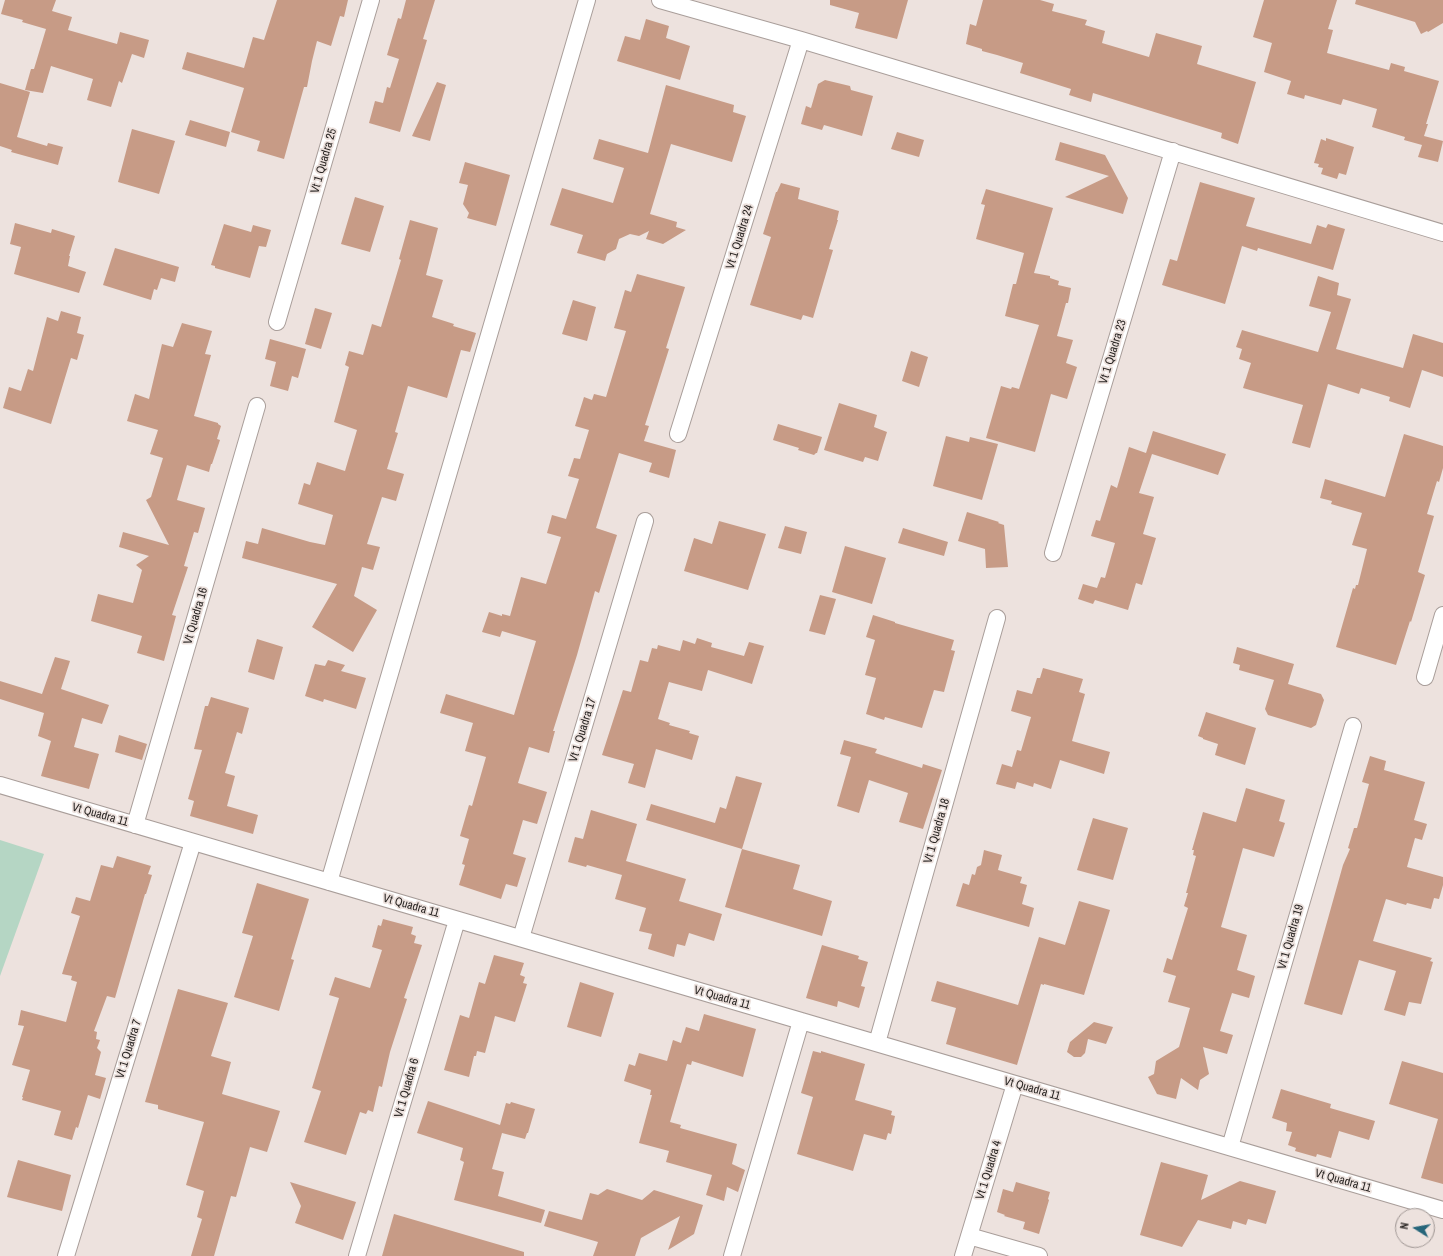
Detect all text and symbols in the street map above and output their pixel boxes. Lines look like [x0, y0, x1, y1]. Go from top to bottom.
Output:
street label: Vt 1 Quadra 25 [308, 127, 340, 195]
street label: Vt 1 Quadra 24 [723, 203, 757, 271]
street label: Vt 1 Quadra 23 [1096, 318, 1130, 386]
street label: Vt Quadra 16 [181, 586, 211, 646]
street label: Vt 1 Quadra 17 [566, 696, 600, 764]
street label: Vt 1 Quadra 18 [921, 797, 953, 865]
street label: Vt Quadra 11 [70, 800, 130, 830]
street label: Vt Quadra 11 [381, 891, 441, 921]
street label: Vt 1 Quadra 19 [1275, 903, 1307, 971]
street label: Vt Quadra 11 [692, 983, 752, 1013]
street label: Vt 1 Quadra 7 [113, 1018, 145, 1080]
street label: Vt 1 Quadra 6 [392, 1057, 422, 1119]
street label: Vt Quadra 11 [1002, 1074, 1062, 1104]
street label: Vt 1 Quadra 4 [973, 1139, 1005, 1201]
street label: Vt Quadra 11 [1313, 1166, 1373, 1196]
north arrow [1395, 1208, 1435, 1248]
text: N [1397, 1221, 1412, 1230]

